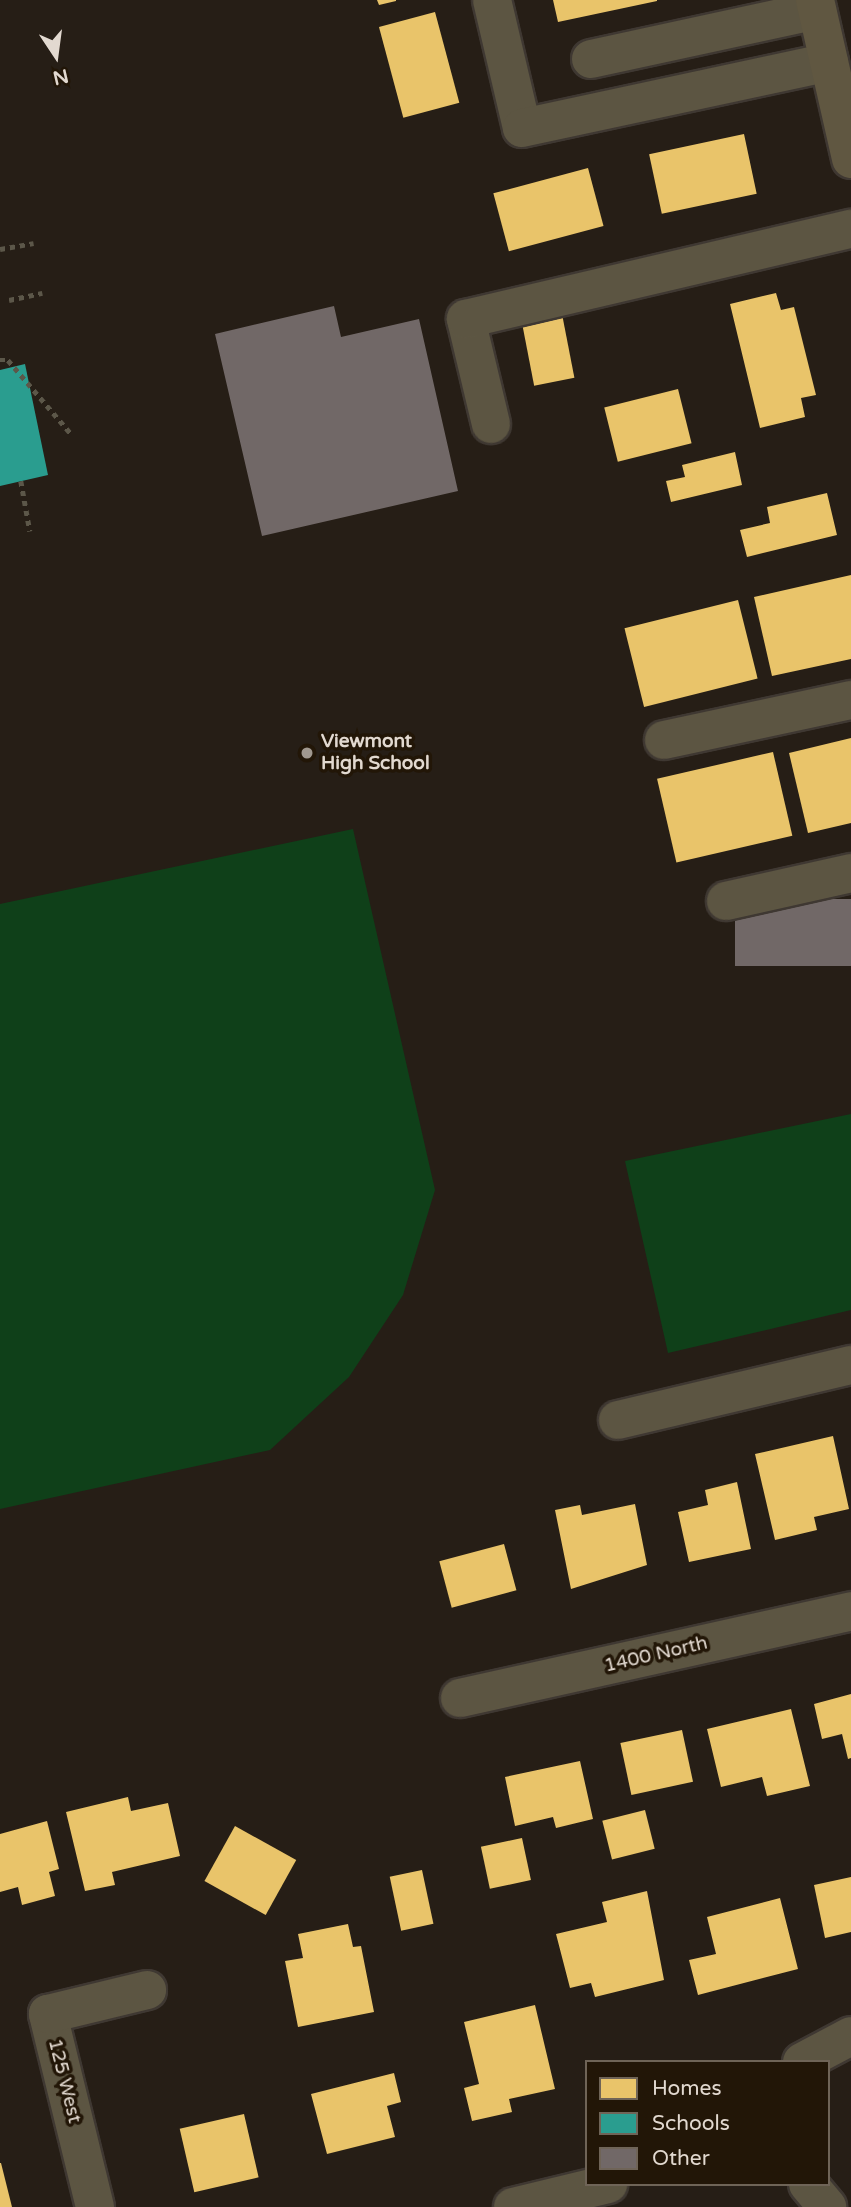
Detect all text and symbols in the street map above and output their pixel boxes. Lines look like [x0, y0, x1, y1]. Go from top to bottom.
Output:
north arrow [21, 21, 91, 91]
text: N [51, 64, 71, 89]
place label: Viewmont High School [321, 731, 430, 775]
marker: Viewmont High School [299, 745, 315, 761]
street label: 1400 North [602, 1632, 710, 1678]
street label: 125 West [43, 2036, 85, 2126]
legend [585, 2060, 830, 2186]
text: Homes [652, 2076, 722, 2101]
text: Schools [652, 2111, 730, 2136]
text: Other [652, 2146, 710, 2171]

